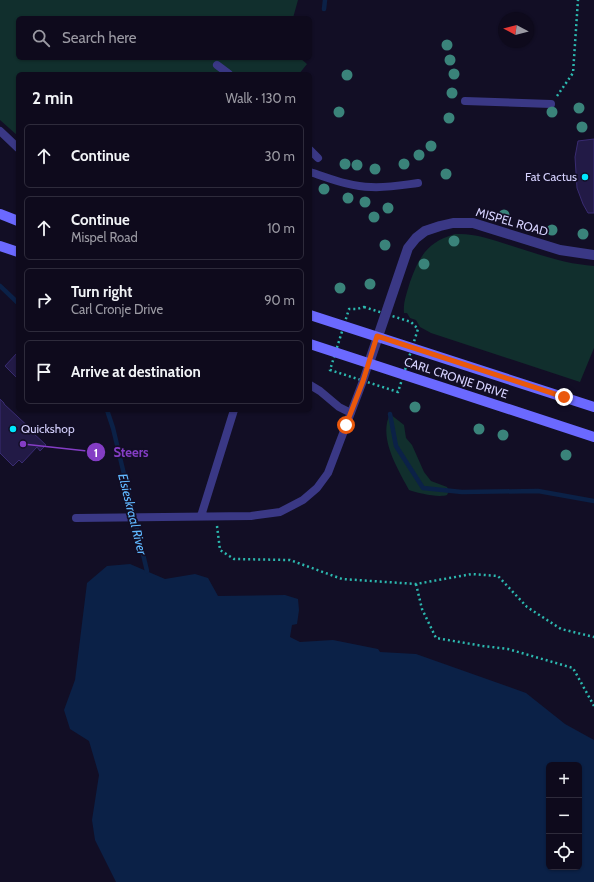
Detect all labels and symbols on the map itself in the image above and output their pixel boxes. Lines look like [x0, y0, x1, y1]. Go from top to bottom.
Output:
north arrow [498, 12, 534, 48]
place label: Fat Cactus [525, 169, 577, 184]
marker: Fat Cactus [580, 172, 590, 182]
street label: MISPEL ROAD [474, 204, 550, 239]
street label: CARL CRONJE DRIVE [402, 354, 510, 402]
route end [555, 388, 573, 406]
route start [337, 416, 355, 434]
place label: Quickshop [21, 421, 75, 436]
marker: Quickshop [8, 424, 18, 434]
callout: Steers [86, 440, 157, 465]
text: Steers [113, 444, 149, 460]
text: 1 [94, 445, 98, 460]
water label: Elsieskraal River [115, 472, 151, 557]

